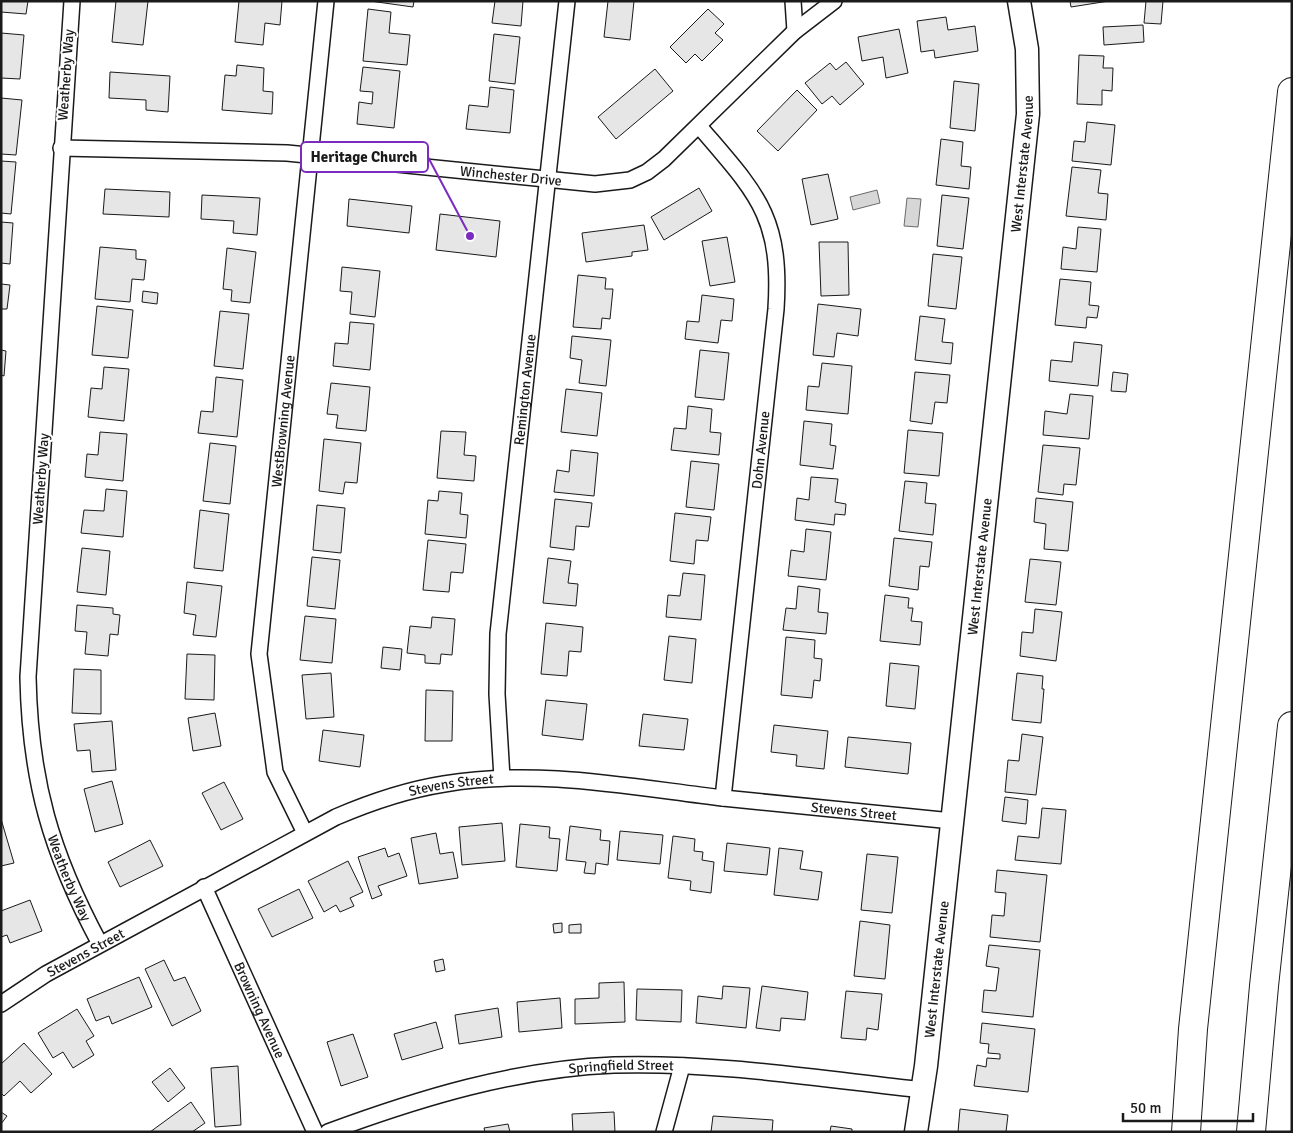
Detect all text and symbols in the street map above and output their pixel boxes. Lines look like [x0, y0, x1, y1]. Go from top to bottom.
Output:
street label: Weatherby Way [54, 28, 78, 121]
street label: West Interstate Avenue [1007, 95, 1037, 233]
callout: Heritage Church [301, 142, 428, 172]
text: Heritage Church [311, 148, 417, 166]
street label: Winchester Drive [459, 162, 562, 189]
street label: Remington Avenue [510, 333, 539, 446]
street label: WestBrowning Avenue [268, 354, 298, 488]
street label: Dohn Avenue [748, 410, 774, 490]
street label: Weatherby Way [29, 432, 53, 525]
street label: West Interstate Avenue [964, 497, 995, 636]
street label: Stevens Street [407, 770, 494, 800]
street label: Stevens Street [810, 798, 898, 824]
street label: Weatherby Way [44, 832, 95, 924]
street label: West Interstate Avenue [921, 900, 952, 1039]
street label: Stevens Street [44, 925, 127, 981]
street label: Browning Avenue [231, 959, 289, 1061]
street label: Springfield Street [567, 1056, 674, 1077]
scale bar [1123, 1090, 1253, 1122]
text: 50 m [1130, 1099, 1161, 1117]

